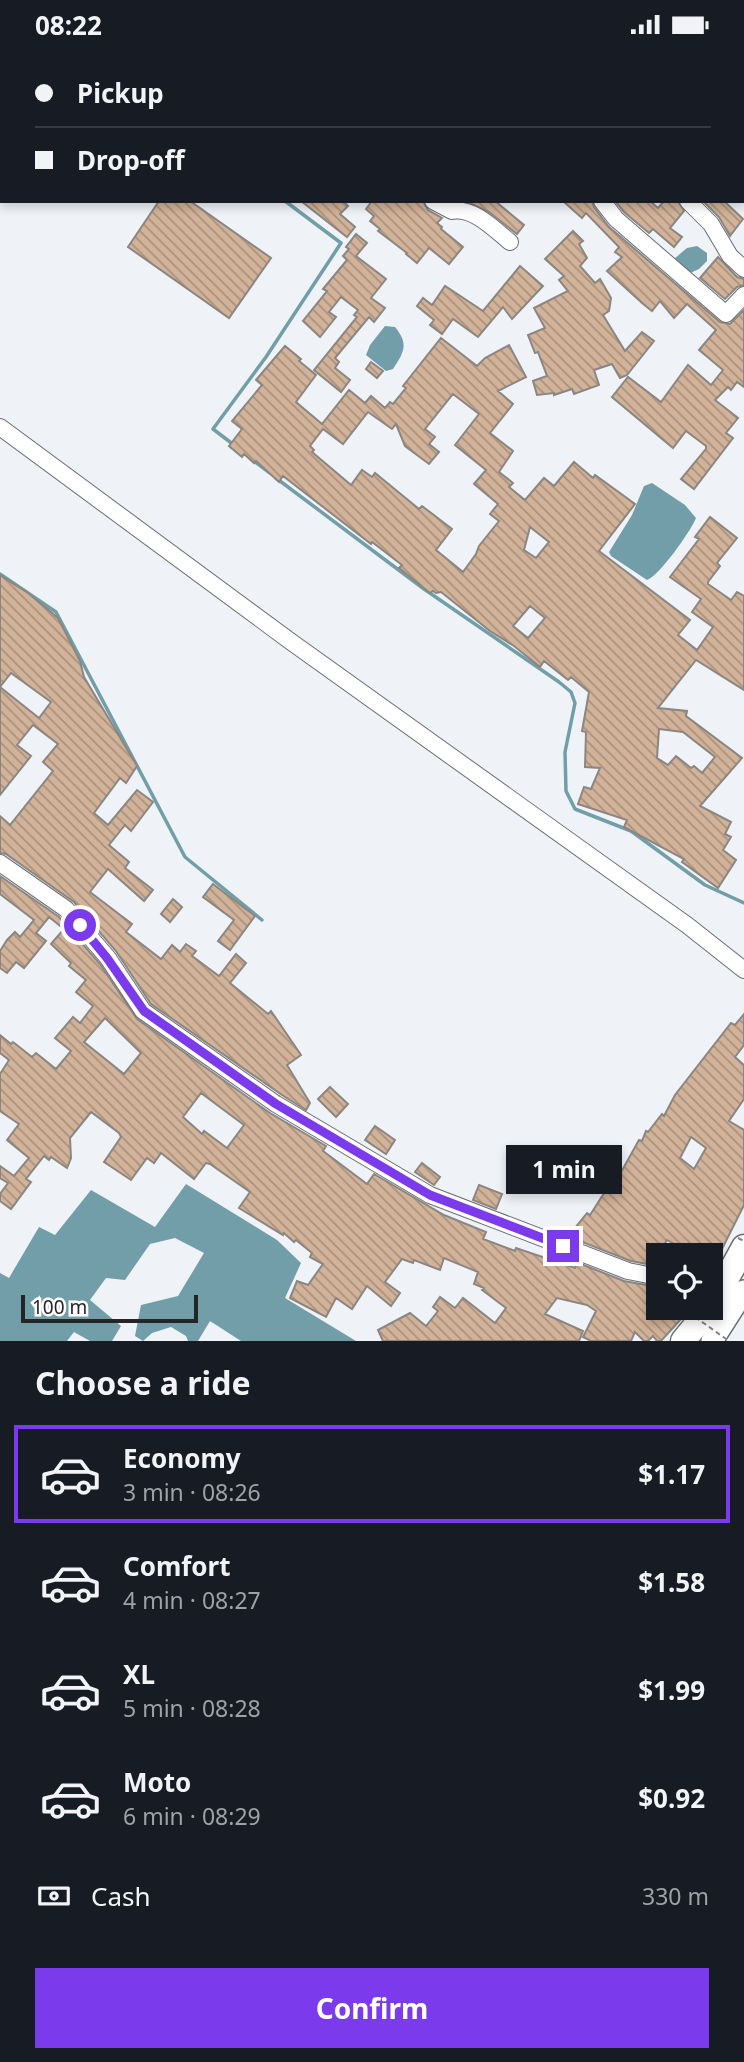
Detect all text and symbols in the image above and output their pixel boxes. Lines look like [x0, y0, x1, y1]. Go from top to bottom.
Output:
text: 08:22 [35, 7, 102, 43]
text: Pickup [77, 75, 164, 111]
text: Drop-off [77, 142, 184, 178]
route start [64, 909, 96, 941]
callout: 1 min [505, 1145, 621, 1193]
text: 1 min [532, 1153, 596, 1185]
route end [547, 1230, 579, 1262]
map controls [646, 1243, 723, 1320]
button: locate [646, 1243, 723, 1320]
scale bar [21, 1292, 198, 1324]
text: 100 m [32, 1294, 87, 1320]
text: Choose a ride [35, 1361, 251, 1404]
text: Economy [123, 1440, 241, 1476]
icon: car [39, 1443, 102, 1506]
text: $1.17 [638, 1456, 705, 1492]
text: 3 min · 08:26 [123, 1476, 261, 1508]
text: Comfort [123, 1548, 231, 1584]
icon: car [39, 1551, 102, 1614]
text: $1.58 [638, 1564, 705, 1600]
text: 4 min · 08:27 [123, 1584, 261, 1616]
text: XL [123, 1656, 155, 1692]
icon: car [39, 1659, 102, 1722]
text: $1.99 [638, 1672, 705, 1708]
text: 5 min · 08:28 [123, 1692, 261, 1724]
text: Moto [123, 1764, 191, 1800]
icon: car [39, 1767, 102, 1830]
text: $0.92 [638, 1780, 705, 1816]
text: 6 min · 08:29 [123, 1800, 261, 1832]
icon: cash [35, 1877, 73, 1915]
text: Cash [91, 1878, 151, 1914]
text: 330 m [642, 1880, 709, 1912]
button: Confirm [35, 1968, 709, 2048]

